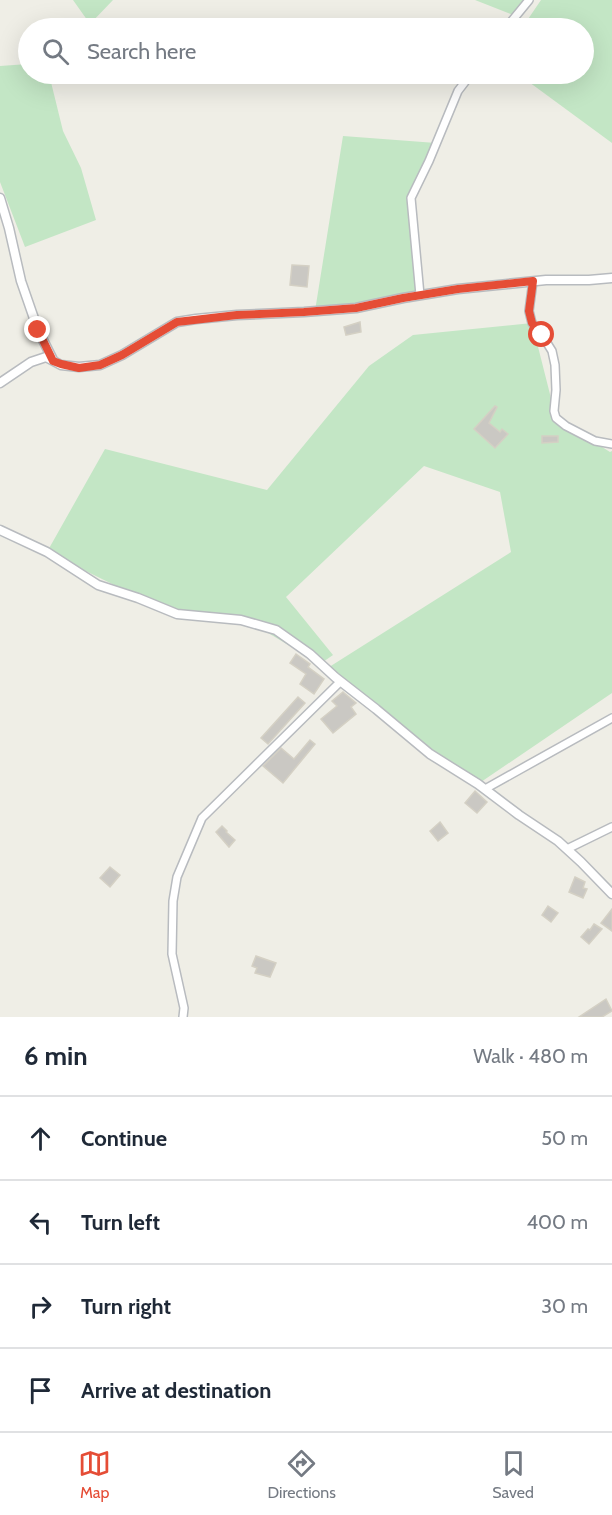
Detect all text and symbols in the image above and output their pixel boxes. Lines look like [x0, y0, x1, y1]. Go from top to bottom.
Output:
search box [18, 18, 594, 84]
icon: search [39, 35, 72, 68]
text: Search here [87, 38, 196, 65]
route end [24, 316, 50, 342]
route start [528, 321, 554, 347]
text: 6 min [24, 1040, 88, 1072]
text: Walk · 480 m [473, 1044, 588, 1068]
icon: ahead [24, 1122, 57, 1155]
text: Continue [81, 1125, 167, 1152]
text: 50 m [541, 1126, 588, 1150]
icon: left [24, 1206, 57, 1239]
text: Turn left [81, 1209, 160, 1236]
text: 400 m [526, 1210, 588, 1234]
icon: right [24, 1290, 57, 1323]
text: Turn right [81, 1293, 171, 1320]
text: 30 m [541, 1294, 588, 1318]
icon: arrive [24, 1374, 57, 1407]
text: Arrive at destination [81, 1377, 271, 1404]
tab: Map [78, 1447, 111, 1502]
tab: Directions [268, 1447, 336, 1502]
tab: Saved [492, 1447, 534, 1502]

